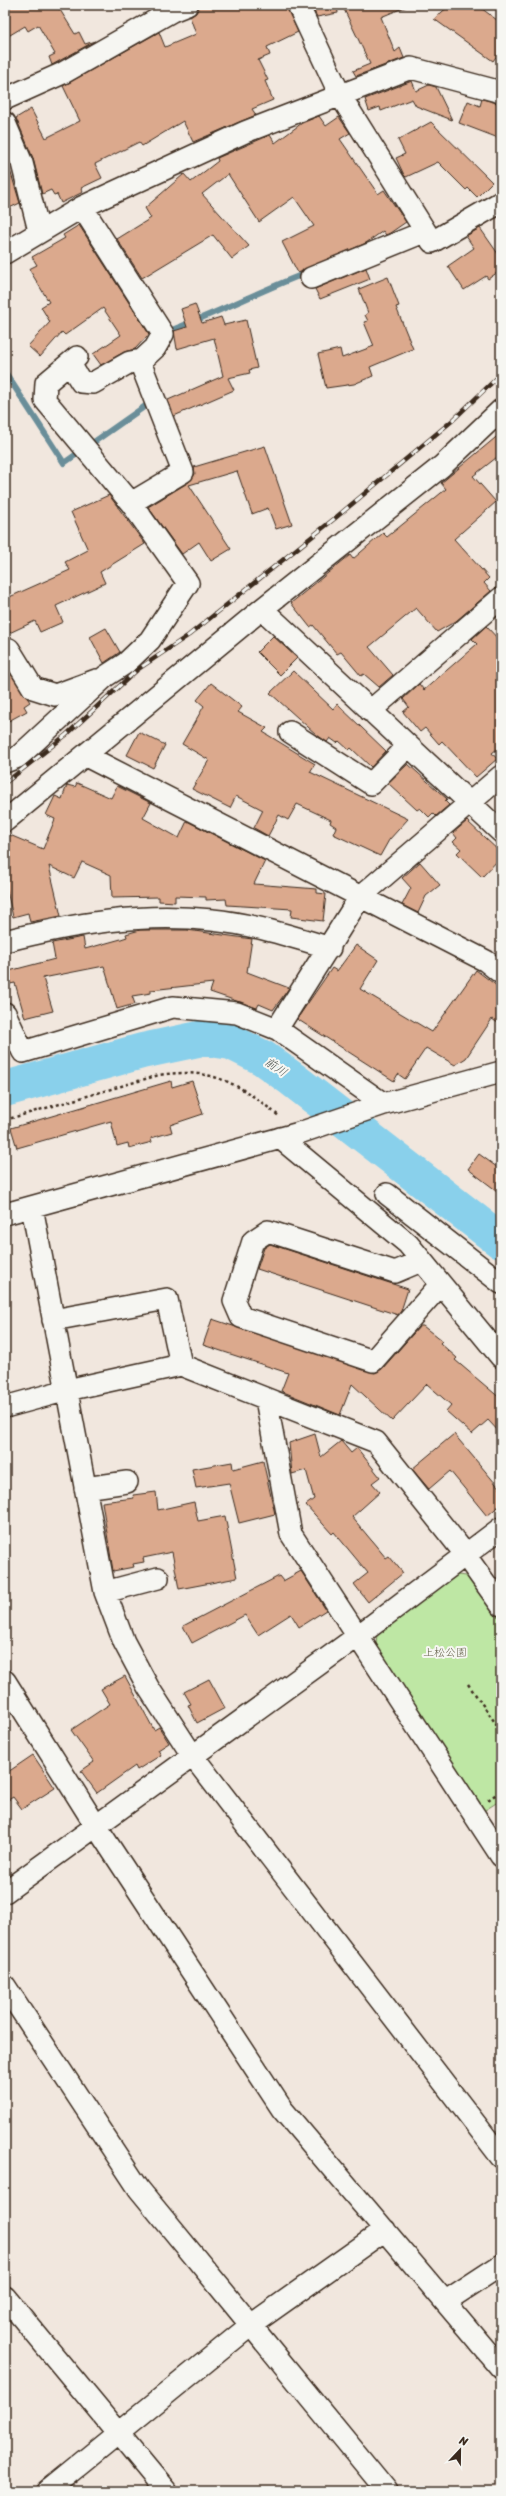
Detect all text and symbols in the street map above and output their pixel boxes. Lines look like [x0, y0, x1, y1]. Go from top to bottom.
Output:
water label: 前川 [260, 1051, 292, 1083]
park label: 上松公園 [423, 1643, 467, 1662]
north arrow [440, 2430, 480, 2470]
text: N [456, 2431, 471, 2452]

